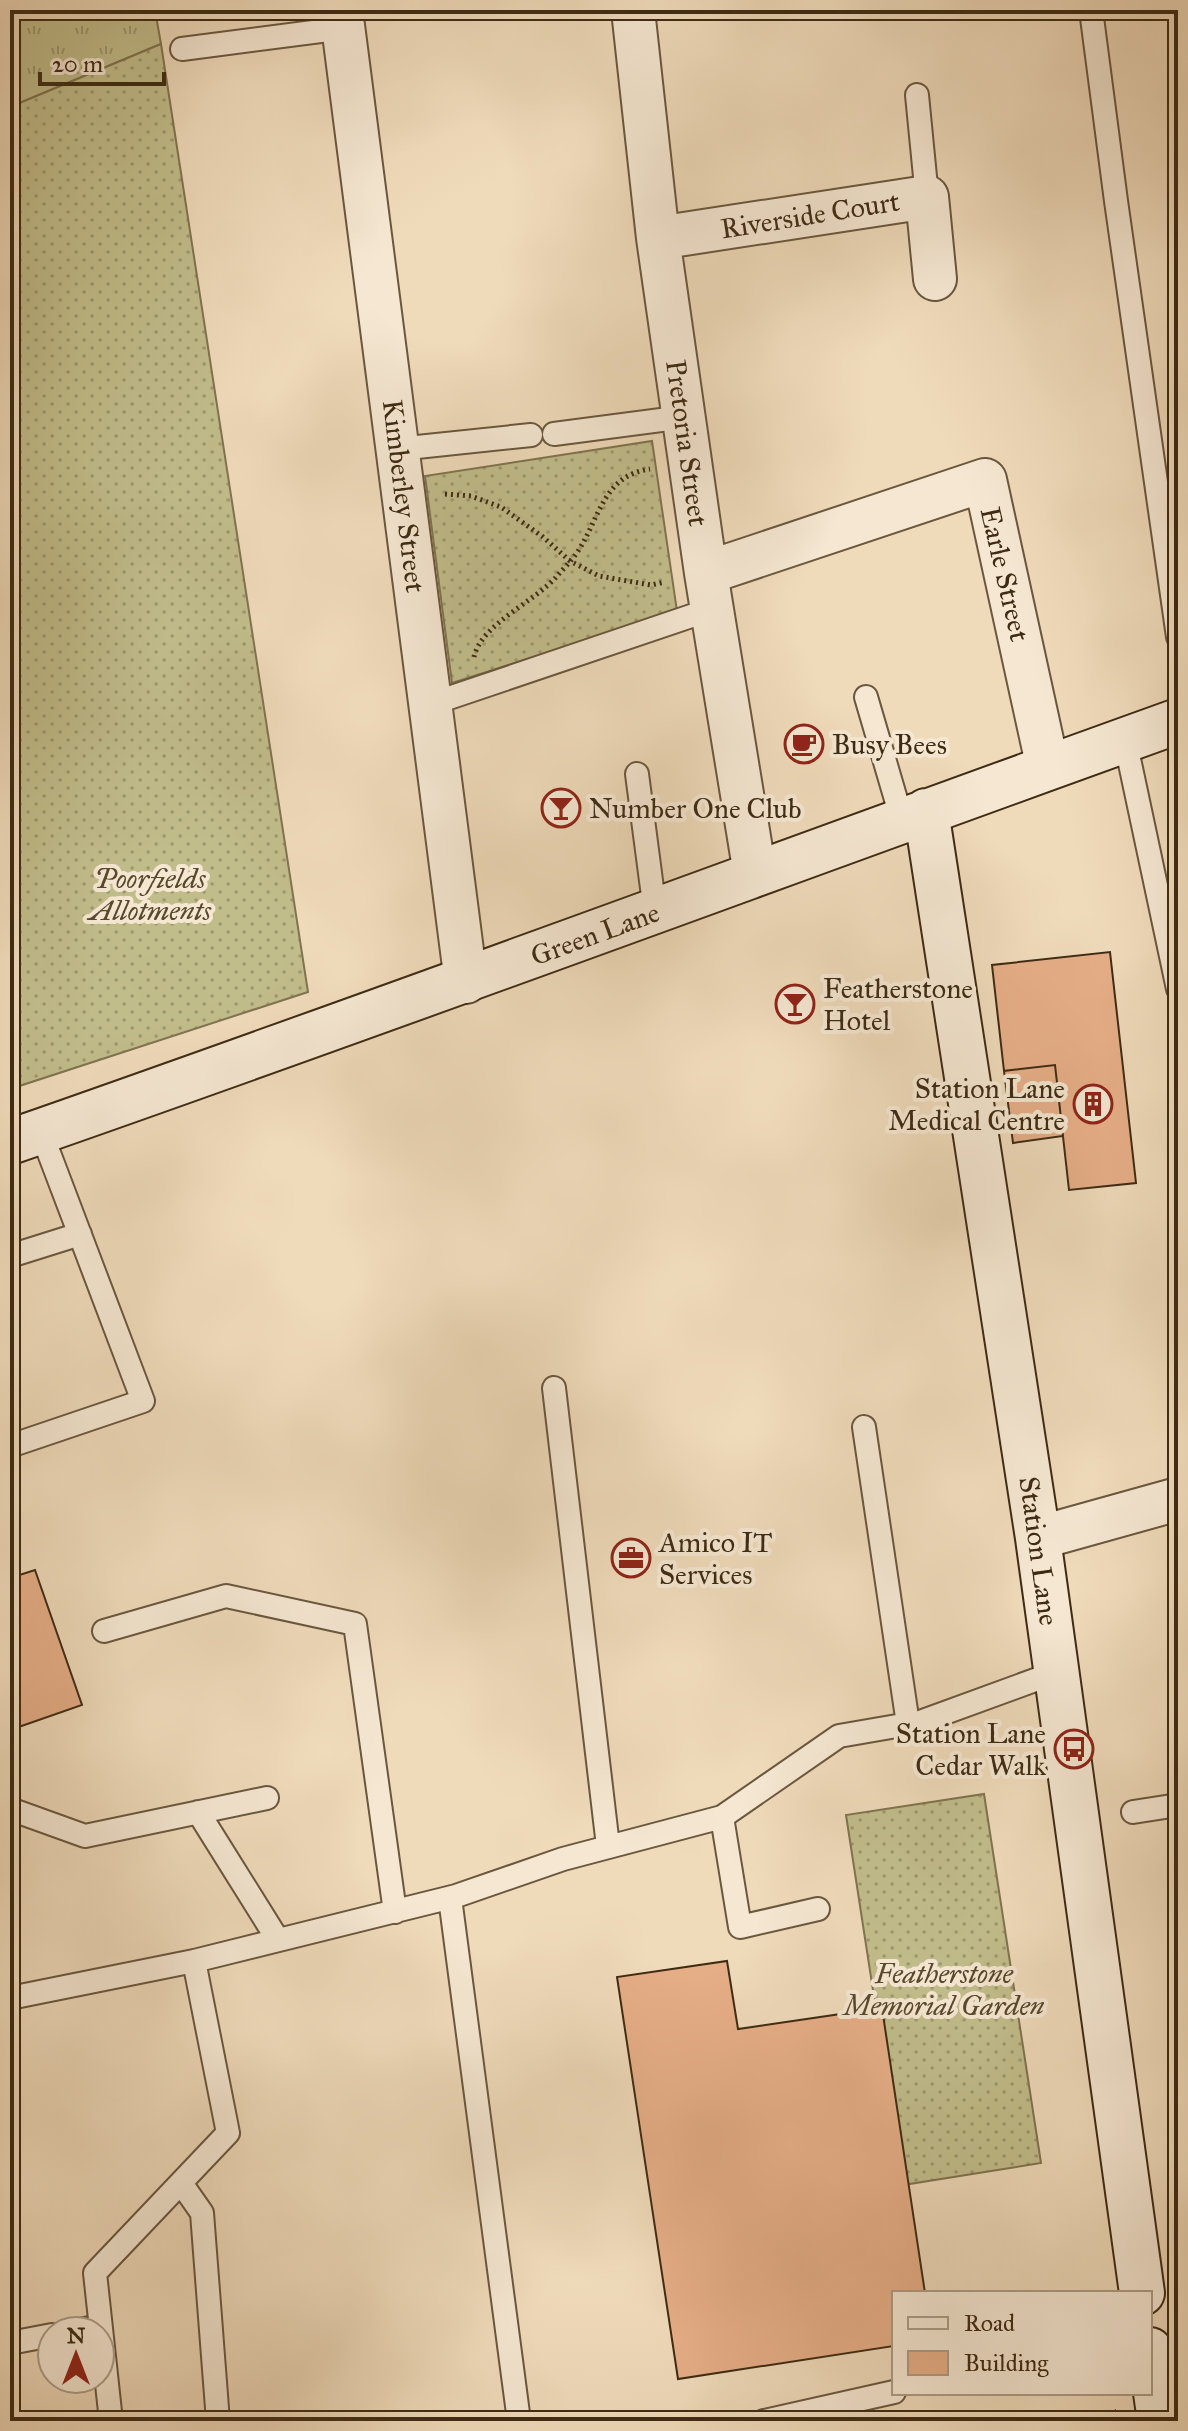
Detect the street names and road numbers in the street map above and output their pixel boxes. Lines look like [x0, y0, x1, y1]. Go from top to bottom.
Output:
street label: Riverside Court [718, 184, 902, 246]
street label: Pretoria Street [658, 358, 716, 529]
street label: Kimberley Street [375, 397, 433, 595]
street label: Earle Street [973, 503, 1037, 645]
street label: Green Lane [526, 895, 664, 973]
street label: Station Lane [1011, 1474, 1067, 1628]

